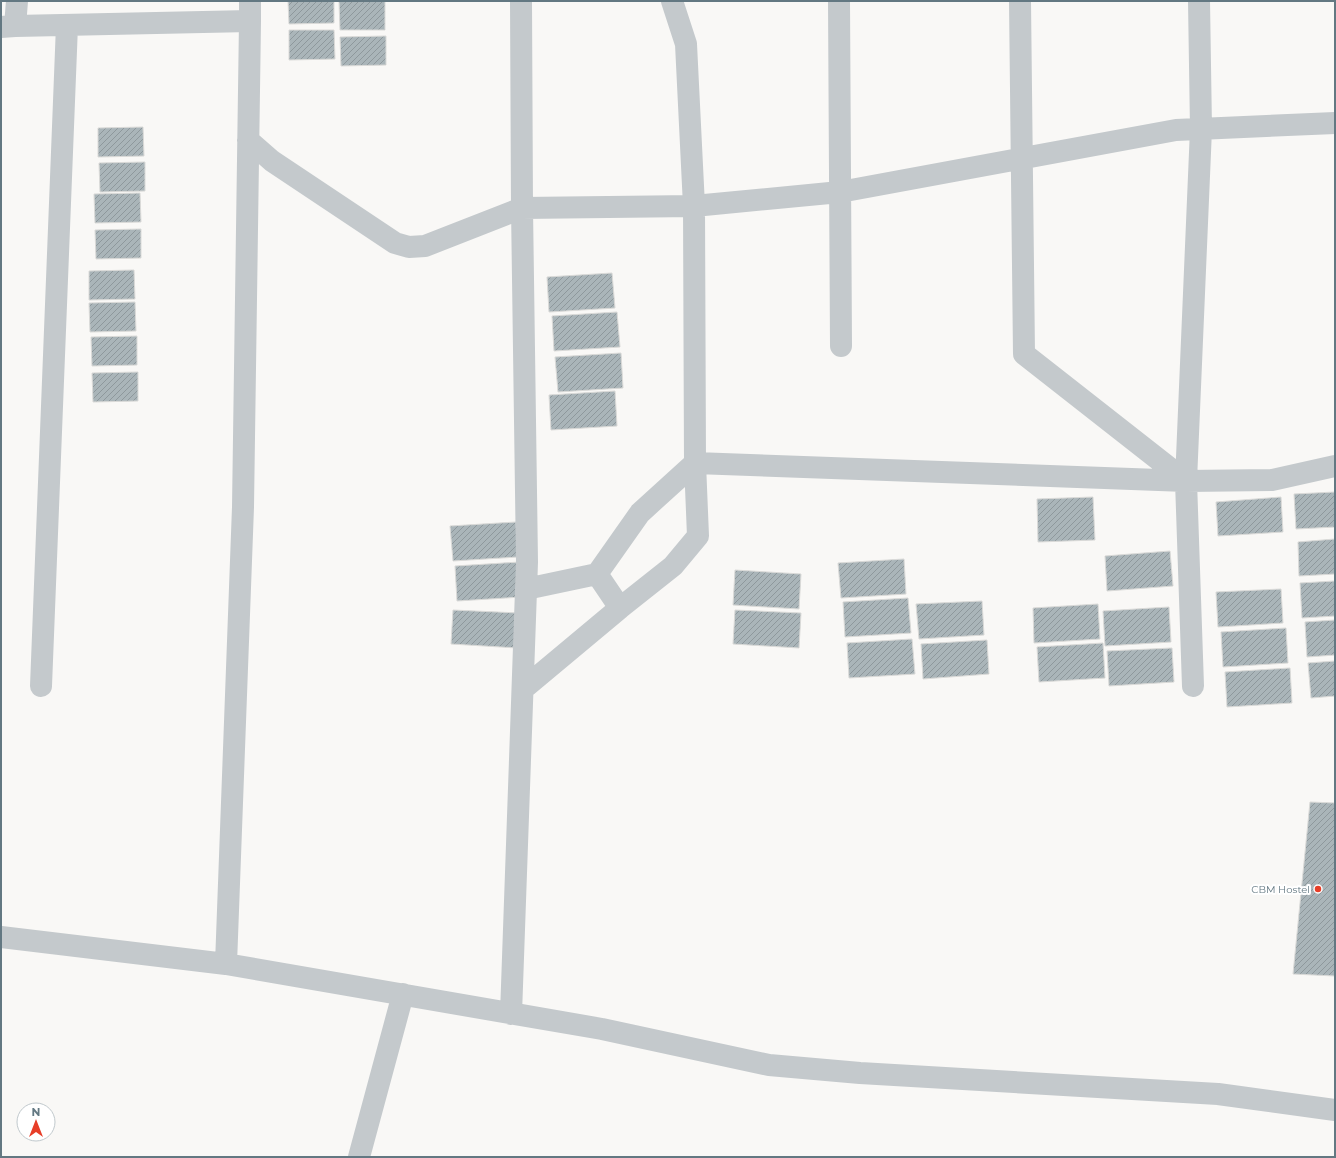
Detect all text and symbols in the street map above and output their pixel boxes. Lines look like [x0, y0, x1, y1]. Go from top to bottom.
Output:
place label: CBM Hostel [1251, 883, 1310, 896]
marker: CBM Hostel [1313, 884, 1323, 894]
north arrow [16, 1102, 56, 1142]
text: N [32, 1105, 40, 1119]

